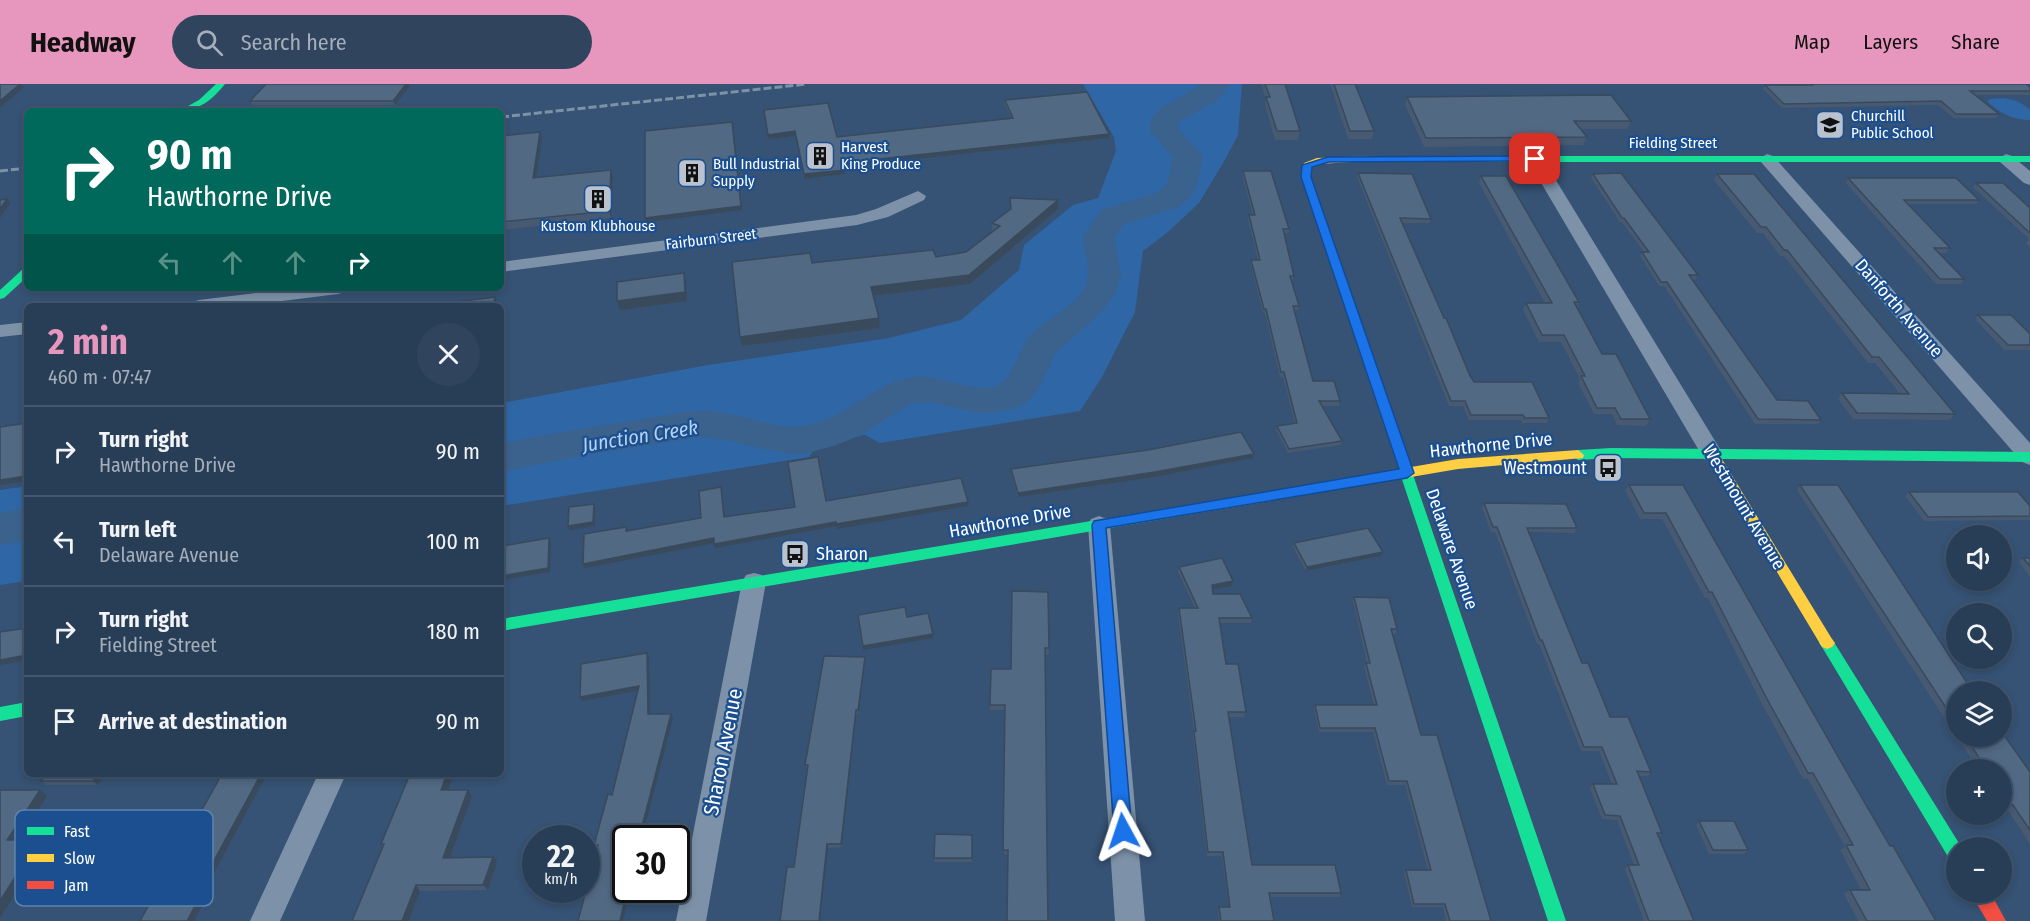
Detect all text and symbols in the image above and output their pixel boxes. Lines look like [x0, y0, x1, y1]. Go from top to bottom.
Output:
search box [172, 15, 592, 69]
text: Headway [30, 26, 136, 59]
icon: search [193, 26, 226, 59]
text: Search here [241, 29, 347, 56]
text: Map [1794, 29, 1830, 55]
text: Layers [1863, 29, 1918, 55]
text: Share [1951, 29, 2000, 55]
place label: Churchill Public School [1851, 107, 1934, 142]
school or university icon: Churchill Public School [1814, 109, 1846, 141]
text: 90 m [147, 130, 232, 180]
icon: right [48, 132, 126, 210]
pin [1509, 133, 1560, 184]
street label: Fielding Street [1629, 134, 1717, 152]
place label: Harvest King Produce [841, 138, 921, 173]
building icon: Harvest King Produce [804, 140, 836, 172]
icon: arrive [1518, 142, 1551, 175]
place label: Bull Industrial Supply [713, 155, 800, 190]
building icon: Bull Industrial Supply [676, 157, 708, 189]
text: Hawthorne Drive [147, 181, 332, 213]
building icon: Kustom Klubhouse [582, 183, 614, 215]
place label: Kustom Klubhouse [541, 217, 655, 235]
street label: Fairburn Street [665, 224, 758, 254]
icon: left [153, 246, 186, 279]
icon: ahead [216, 246, 249, 279]
icon: ahead [279, 246, 312, 279]
icon: right [342, 246, 375, 279]
street label: Danforth Avenue [1850, 254, 1948, 362]
text: 2 min [48, 320, 128, 364]
button: close [417, 323, 480, 386]
text: 460 m · 07:47 [48, 365, 151, 389]
water label: Junction Creek [579, 415, 700, 457]
text: Turn right [99, 426, 188, 453]
street label: Hawthorne Drive [1429, 428, 1554, 462]
icon: right [48, 435, 81, 468]
text: 90 m [436, 438, 480, 465]
street label: Westmount Avenue [1698, 440, 1790, 574]
bus stop icon: Westmount [1592, 452, 1624, 484]
text: Hawthorne Drive [99, 453, 236, 477]
place label: Westmount [1503, 457, 1587, 479]
street label: Delaware Avenue [1421, 486, 1483, 612]
street label: Hawthorne Drive [947, 499, 1073, 543]
text: Turn left [99, 516, 177, 543]
icon: left [48, 525, 81, 558]
map controls [1946, 525, 2012, 903]
button: sound [1946, 525, 2012, 591]
text: 100 m [426, 528, 480, 555]
bus stop icon: Sharon [779, 538, 811, 570]
text: Delaware Avenue [99, 543, 239, 567]
place label: Sharon [816, 543, 868, 565]
button: search [1946, 603, 2012, 669]
text: Turn right [99, 606, 188, 633]
icon: right [48, 615, 81, 648]
text: 180 m [427, 618, 480, 645]
text: Fielding Street [99, 633, 217, 657]
button: layers [1946, 681, 2012, 747]
street label: Sharon Avenue [698, 686, 748, 818]
icon: arrive [48, 705, 81, 738]
text: Arrive at destination [99, 708, 287, 735]
text: 90 m [436, 708, 480, 735]
button: + [1946, 759, 2012, 825]
position arrow [1091, 799, 1155, 863]
legend [15, 810, 213, 906]
text: Fast [64, 822, 91, 841]
speed limit sign: 30 [612, 825, 690, 903]
button: − [1946, 837, 2012, 903]
text: 22 [547, 839, 575, 875]
text: Slow [64, 849, 95, 868]
text: km/h [544, 870, 578, 888]
text: Jam [64, 876, 89, 895]

